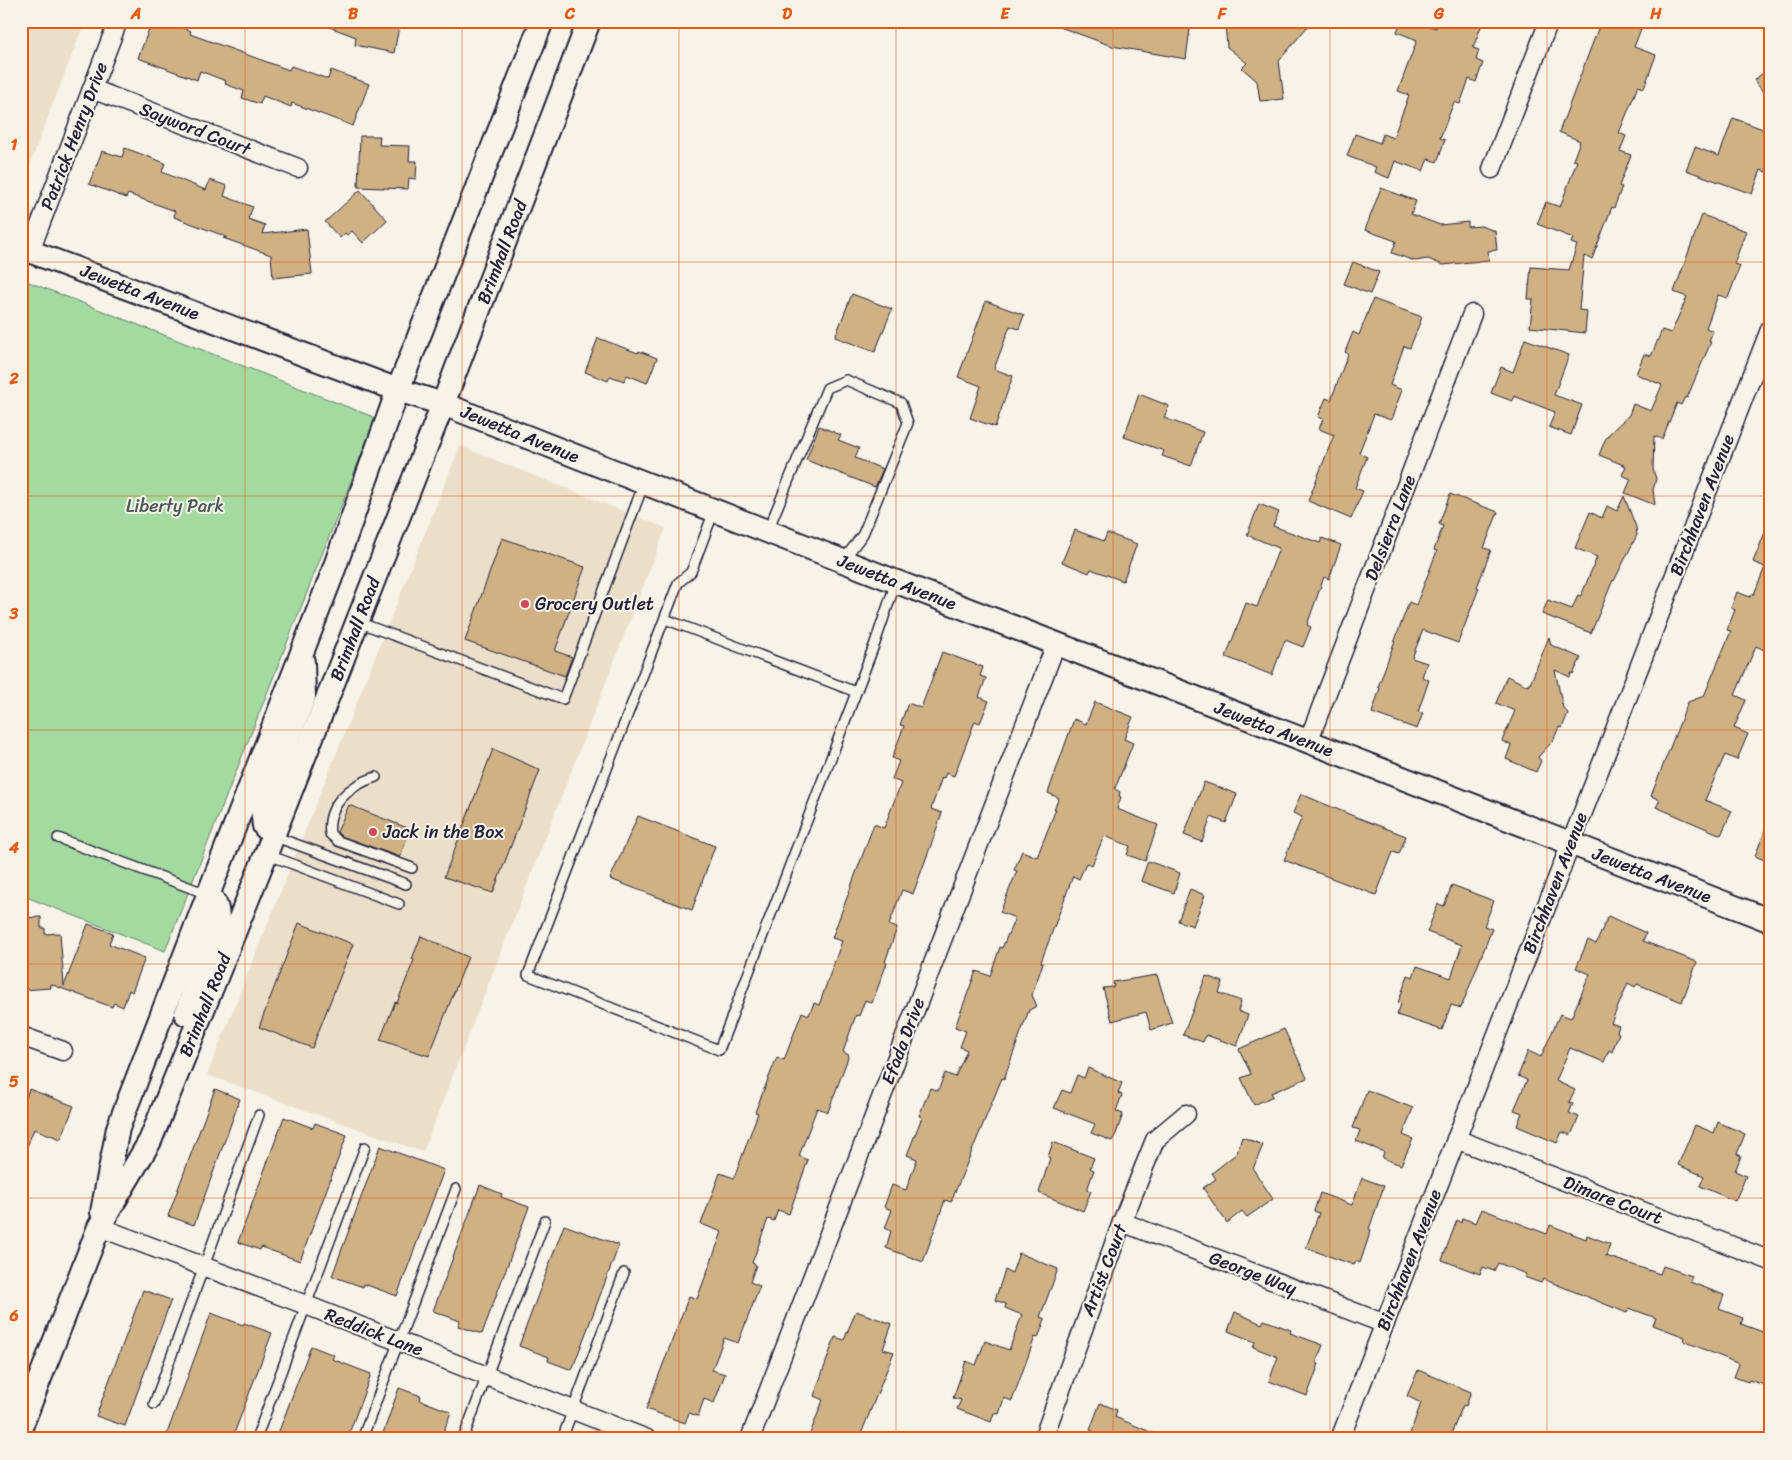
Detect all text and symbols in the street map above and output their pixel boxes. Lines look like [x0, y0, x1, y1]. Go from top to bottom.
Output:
text: A [130, 0, 141, 28]
text: B [348, 0, 359, 28]
text: C [564, 0, 576, 28]
text: D [782, 0, 792, 28]
text: E [1001, 0, 1011, 28]
text: F [1217, 0, 1228, 28]
text: G [1433, 0, 1445, 28]
text: H [1649, 0, 1662, 28]
street label: Patrick Henry Drive [31, 57, 117, 215]
street label: Sayword Court [135, 93, 256, 165]
text: 1 [11, 130, 18, 159]
street label: Brimhall Road [467, 194, 537, 309]
street label: Jewetta Avenue [75, 254, 205, 330]
text: 2 [8, 364, 19, 393]
street label: Jewetta Avenue [455, 395, 584, 472]
street label: Birchhaven Avenue [1660, 429, 1744, 581]
street label: Delsierra Lane [1355, 470, 1425, 586]
park label: Liberty Park [126, 490, 224, 522]
street label: Jewetta Avenue [832, 544, 962, 620]
street label: Brimhall Road [320, 571, 390, 686]
place label: Grocery Outlet [535, 588, 654, 620]
marker: Grocery Outlet [519, 598, 531, 610]
text: 3 [9, 599, 19, 628]
street label: Jewetta Avenue [1209, 691, 1339, 767]
street label: Birchhaven Avenue [1513, 807, 1597, 959]
place label: Jack in the Box [382, 816, 504, 848]
marker: Jack in the Box [367, 826, 379, 838]
text: 4 [8, 833, 19, 862]
street label: Jewetta Avenue [1587, 837, 1717, 913]
street label: Brimhall Road [170, 947, 241, 1062]
street label: Efada Drive [872, 993, 934, 1089]
text: 5 [9, 1067, 19, 1096]
street label: Dimare Court [1558, 1166, 1668, 1234]
street label: Birchhaven Avenue [1367, 1184, 1451, 1336]
street label: Artist Court [1071, 1218, 1137, 1322]
street label: George Way [1205, 1242, 1302, 1305]
street label: Reddick Lane [320, 1298, 428, 1366]
text: 6 [8, 1301, 19, 1330]

